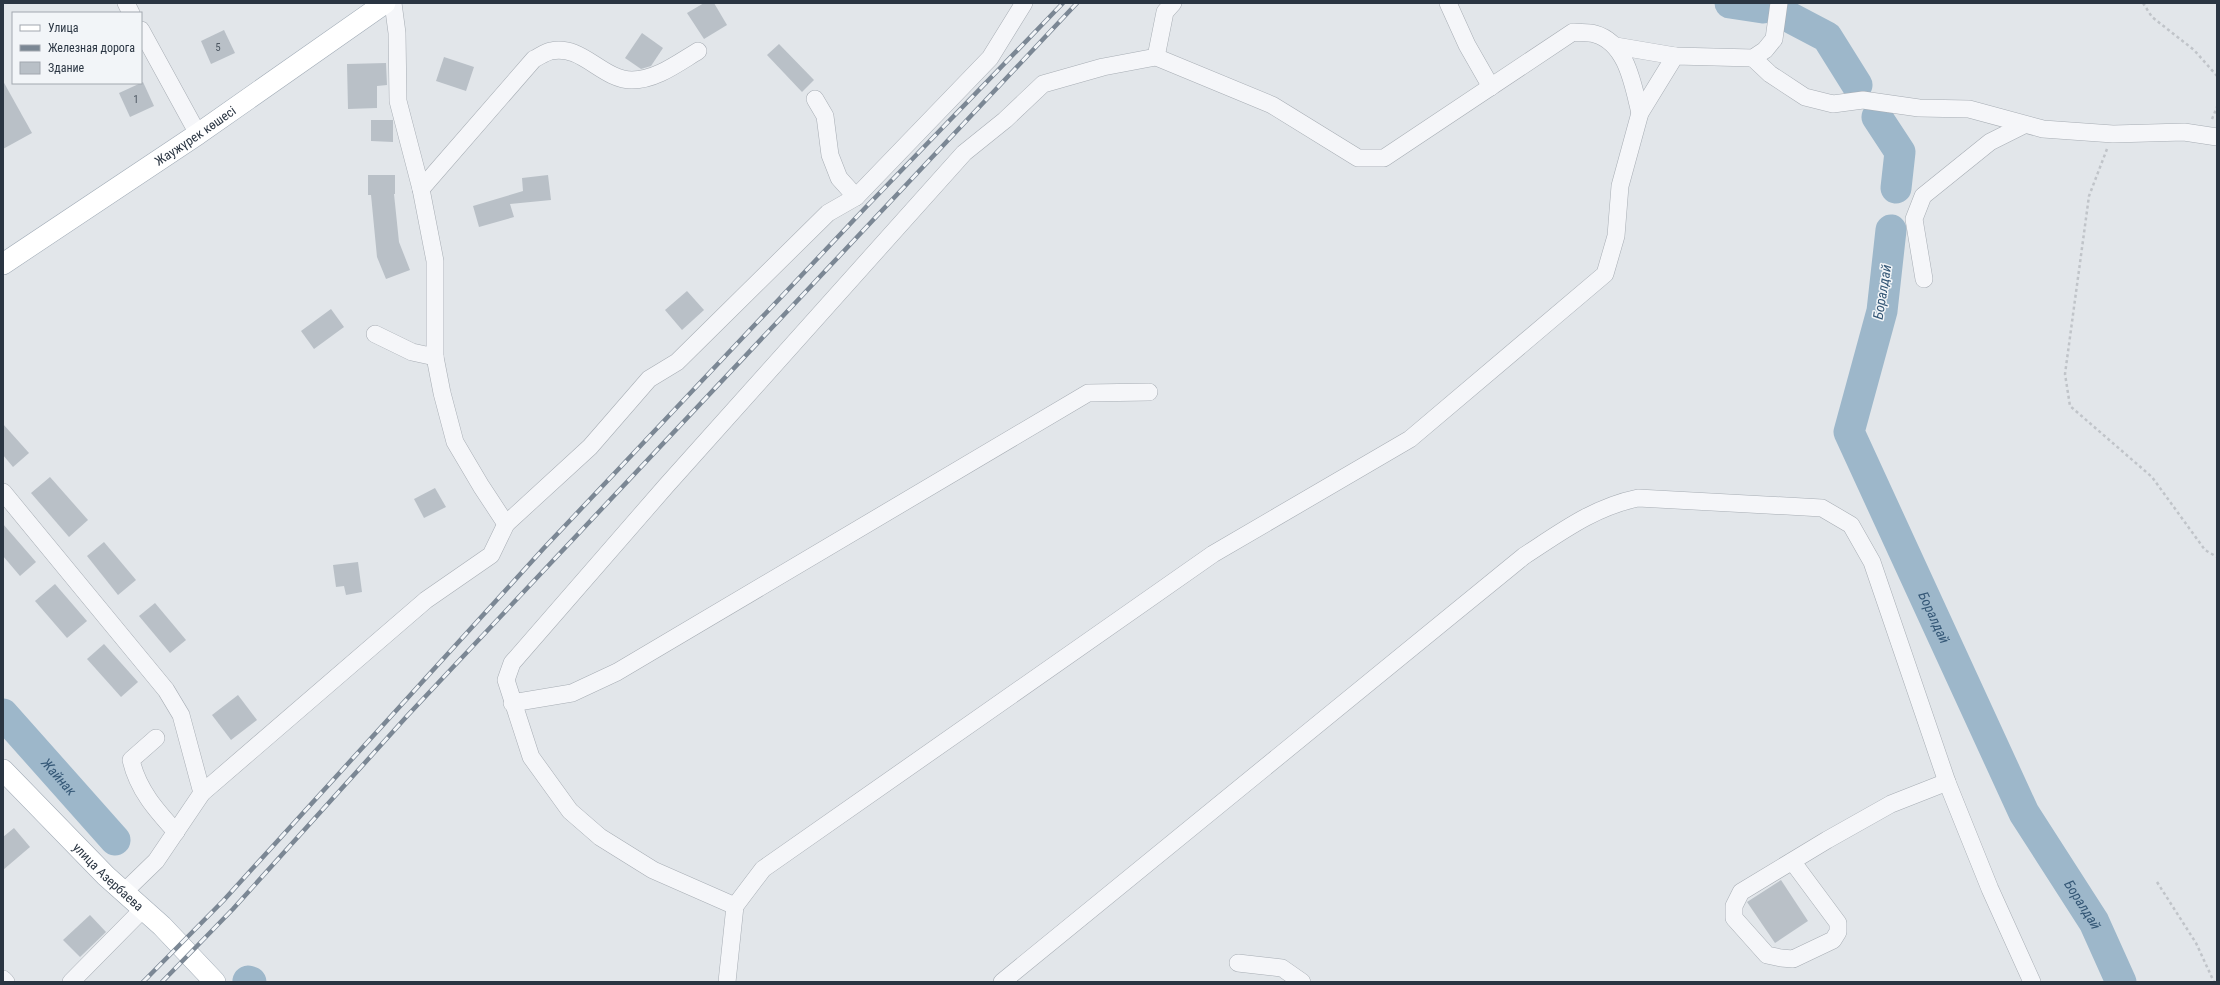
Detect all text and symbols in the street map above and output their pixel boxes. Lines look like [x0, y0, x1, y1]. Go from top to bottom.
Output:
legend [12, 12, 142, 84]
text: Улица [48, 21, 79, 35]
text: Железная дорога [48, 41, 135, 55]
house number: 5 [215, 41, 221, 54]
text: Здание [48, 61, 85, 75]
house number: 1 [133, 93, 139, 106]
street label: Жаужүрек көшесі [152, 103, 238, 168]
water label: Боралдай [1870, 263, 1894, 321]
water label: Боралдай [1915, 589, 1953, 646]
water label: Жайнак [37, 754, 80, 799]
street label: улица Азербаева [70, 839, 147, 914]
water label: Боралдай [2061, 877, 2104, 932]

